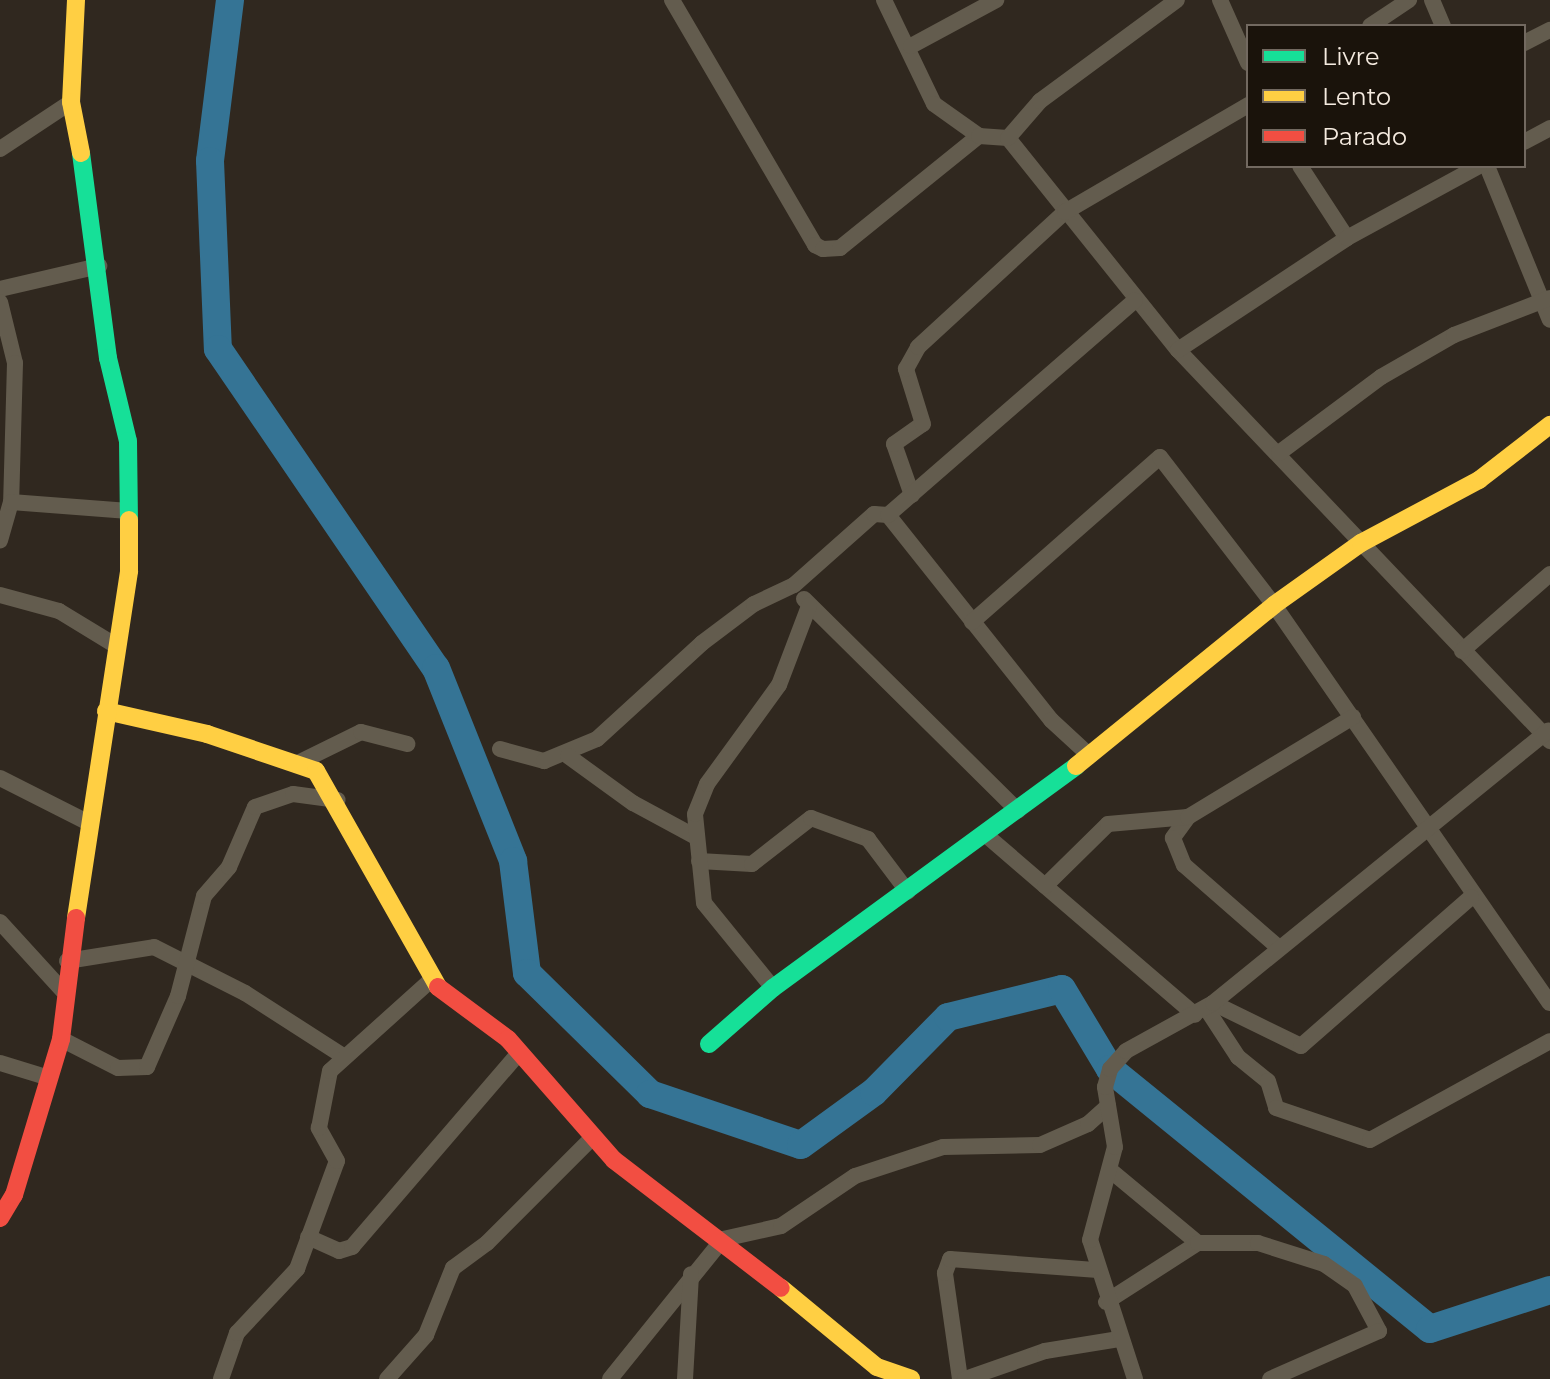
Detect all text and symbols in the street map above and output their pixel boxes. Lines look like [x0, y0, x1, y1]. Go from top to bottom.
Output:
legend [1246, 24, 1526, 168]
text: Livre [1322, 42, 1379, 71]
text: Lento [1322, 82, 1391, 111]
text: Parado [1322, 122, 1407, 151]

